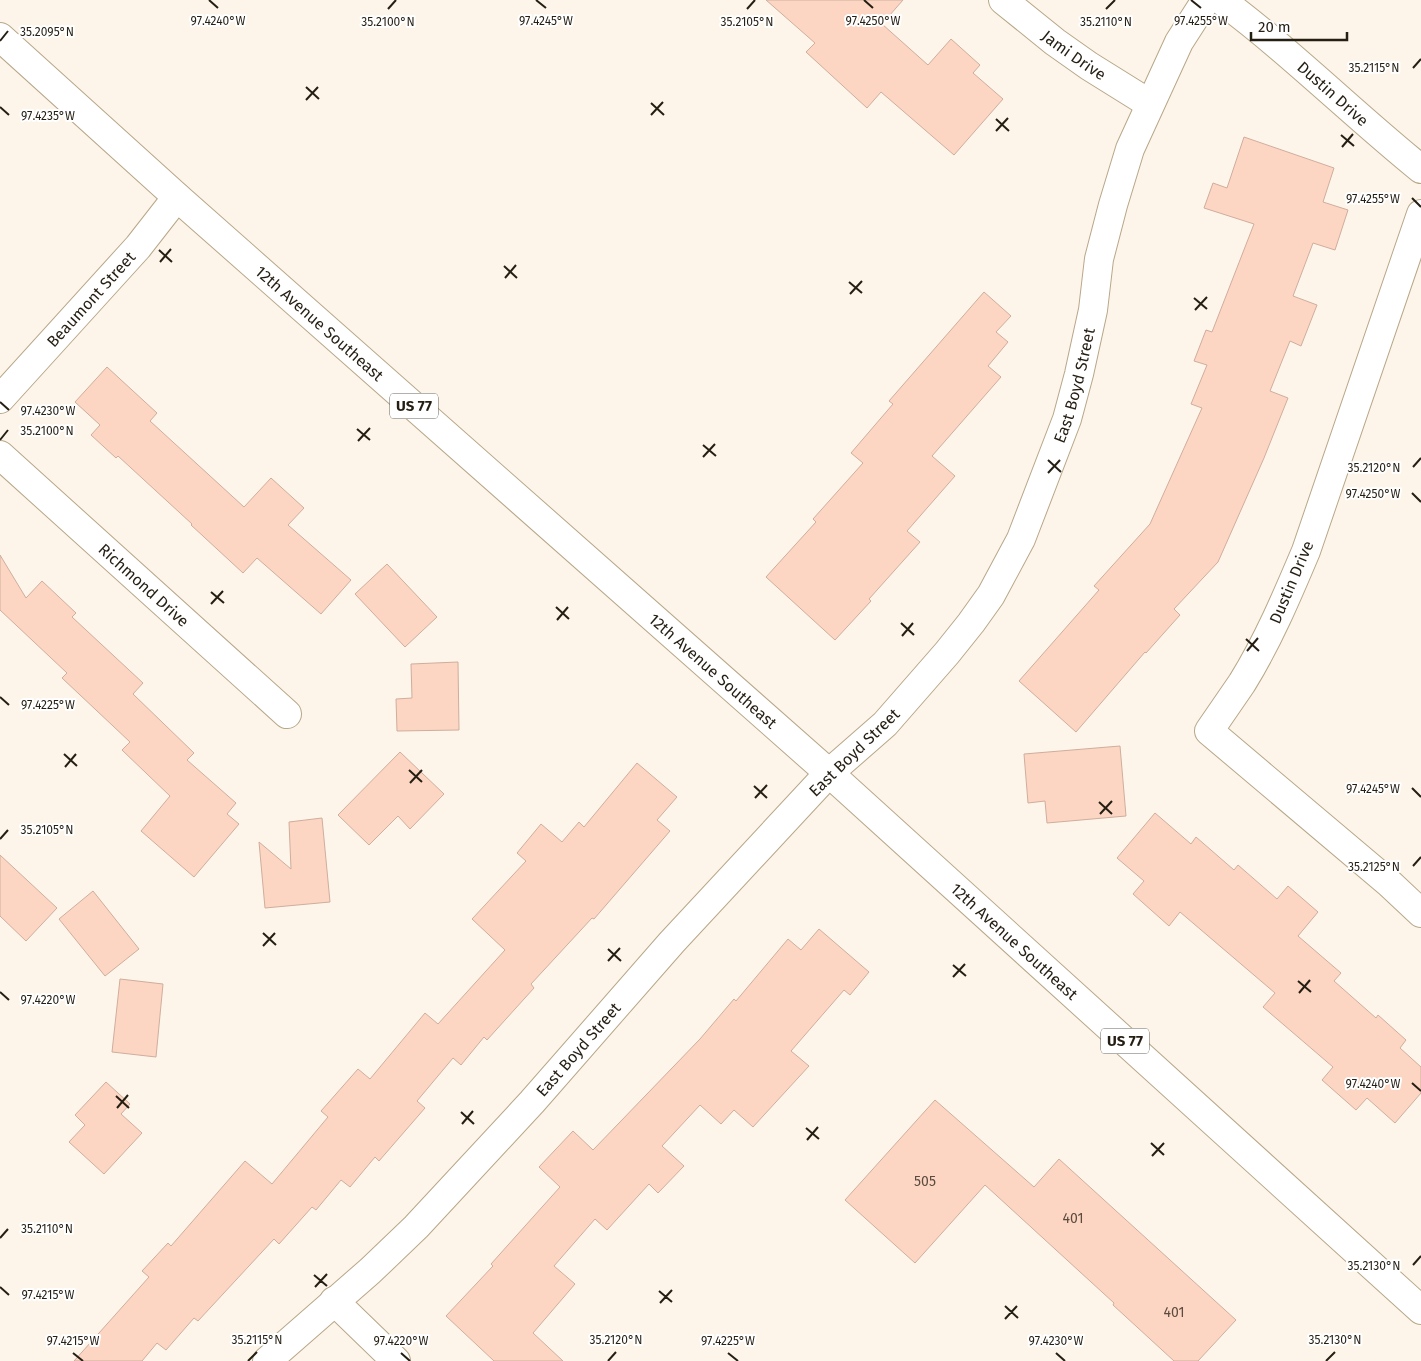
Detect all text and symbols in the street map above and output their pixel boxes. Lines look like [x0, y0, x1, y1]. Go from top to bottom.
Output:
scale bar [1251, 10, 1347, 42]
text: 97.4240°W [191, 14, 246, 28]
text: 97.4245°W [519, 14, 573, 28]
text: 97.4250°W [846, 14, 901, 28]
text: 97.4255°W [1174, 14, 1228, 28]
text: 35.2100°N [361, 15, 415, 29]
text: 35.2105°N [721, 15, 773, 29]
text: 35.2110°N [1080, 15, 1132, 29]
text: 20 m [1258, 18, 1291, 36]
text: 35.2095°N [20, 25, 74, 39]
street label: Jami Drive [1038, 26, 1109, 84]
street label: Dustin Drive [1293, 57, 1372, 130]
text: 35.2115°N [1348, 61, 1400, 75]
text: 97.4235°W [21, 109, 75, 123]
text: 97.4255°W [1346, 192, 1400, 206]
street label: Beaumont Street [43, 248, 139, 351]
street label: 12th Avenue Southeast [251, 262, 388, 385]
street label: East Boyd Street [1050, 326, 1099, 446]
road number: US 77 [390, 394, 438, 418]
text: 97.4230°W [21, 404, 75, 418]
text: 35.2100°N [20, 424, 74, 438]
text: 35.2120°N [1348, 461, 1400, 475]
text: 97.4250°W [1346, 487, 1401, 501]
street label: Dustin Drive [1265, 538, 1317, 627]
street label: Richmond Drive [95, 540, 193, 631]
street label: 12th Avenue Southeast [645, 609, 781, 733]
text: 97.4225°W [21, 698, 75, 712]
street label: East Boyd Street [805, 704, 904, 800]
text: 97.4245°W [1346, 782, 1400, 796]
text: 35.2105°N [21, 823, 73, 837]
text: 35.2125°N [1348, 860, 1400, 874]
street label: 12th Avenue Southeast [947, 879, 1082, 1004]
text: 97.4220°W [21, 993, 76, 1007]
street label: East Boyd Street [532, 999, 625, 1100]
road number: US 77 [1101, 1028, 1149, 1054]
text: 97.4240°W [1346, 1077, 1401, 1091]
house number: 505 [914, 1173, 936, 1190]
house number: 401 [1063, 1210, 1083, 1227]
text: 35.2110°N [21, 1222, 73, 1236]
text: 35.2130°N [1348, 1259, 1400, 1273]
text: 97.4215°W [22, 1288, 75, 1302]
house number: 401 [1164, 1304, 1184, 1321]
text: 35.2115°N [231, 1333, 283, 1347]
text: 35.2120°N [590, 1333, 642, 1347]
text: 35.2130°N [1309, 1333, 1361, 1347]
text: 97.4215°W [47, 1334, 100, 1348]
text: 97.4220°W [374, 1334, 429, 1348]
text: 97.4225°W [701, 1334, 755, 1348]
text: 97.4230°W [1029, 1334, 1083, 1348]

